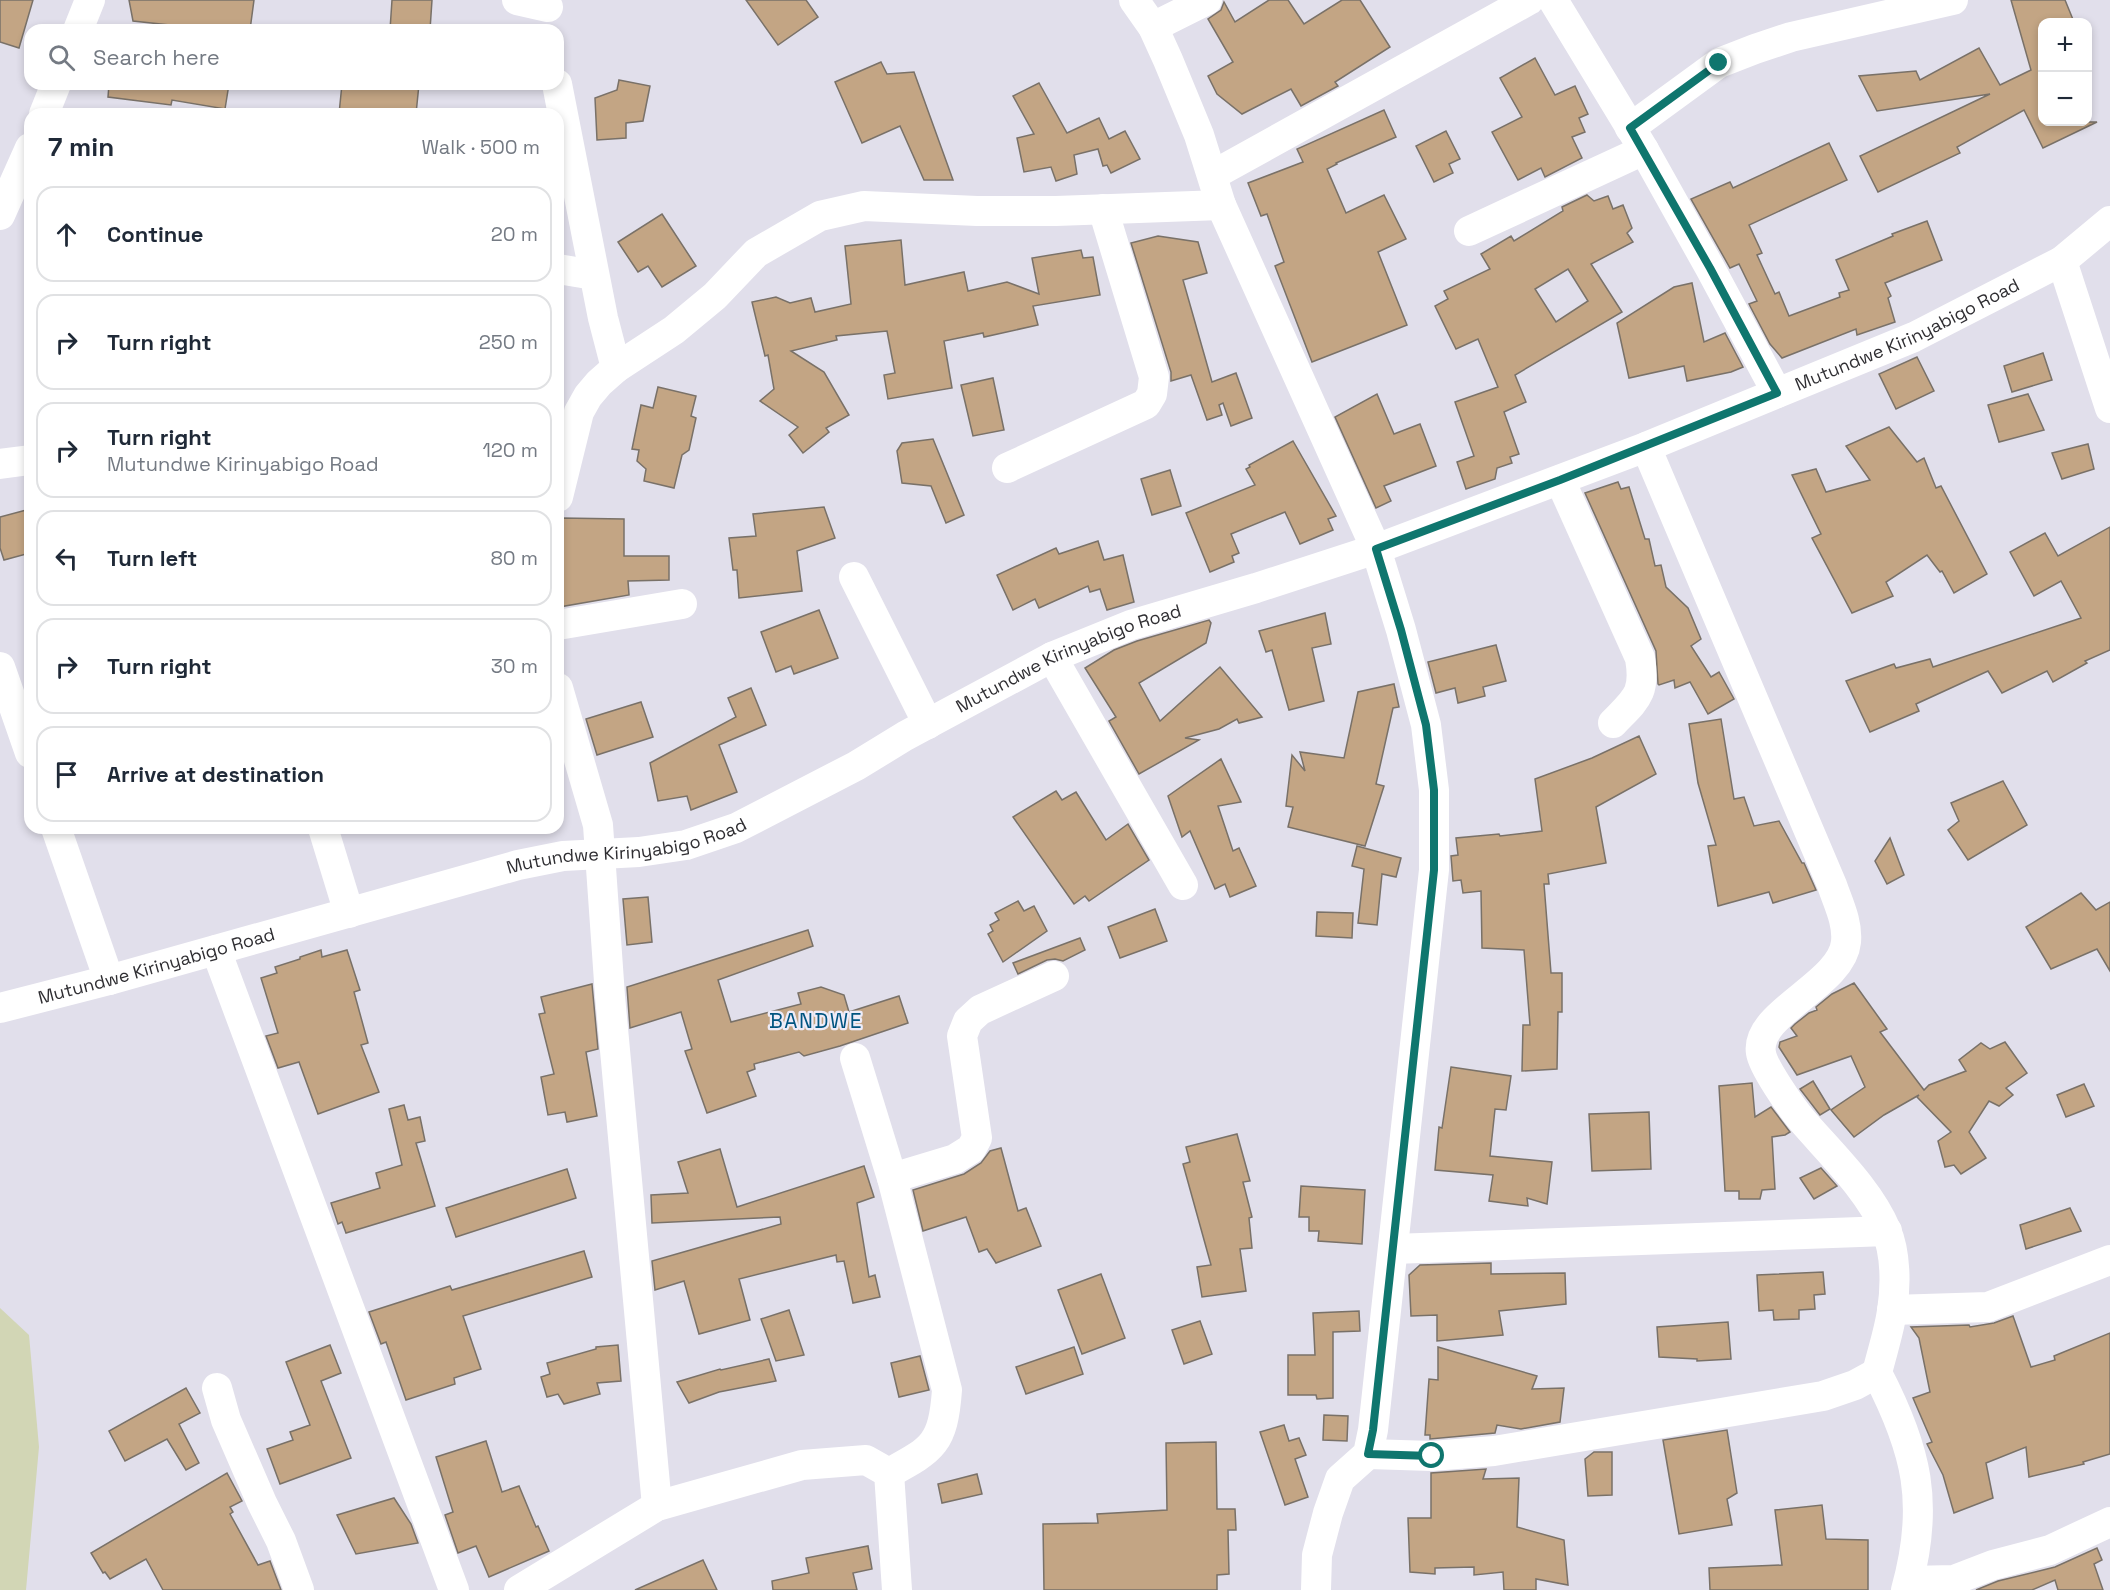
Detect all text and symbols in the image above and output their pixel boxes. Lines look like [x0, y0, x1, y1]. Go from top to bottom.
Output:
map controls [2038, 18, 2092, 126]
button: + [2038, 18, 2092, 72]
search box [24, 24, 564, 90]
icon: search [45, 41, 78, 74]
text: Search here [93, 43, 220, 71]
route end [1705, 49, 1731, 75]
button: − [2038, 72, 2092, 126]
text: 7 min [48, 130, 114, 164]
text: Walk · 500 m [422, 134, 540, 160]
icon: ahead [50, 218, 83, 251]
text: Continue [107, 220, 203, 248]
text: 20 m [491, 221, 538, 247]
street label: Mutundwe Kirinyabigo Road [1791, 273, 2023, 396]
icon: right [50, 326, 83, 359]
text: Turn right [107, 328, 212, 356]
text: 250 m [479, 329, 538, 355]
text: Turn right [107, 423, 212, 451]
icon: right [50, 434, 83, 467]
text: 120 m [482, 437, 538, 463]
text: Mutundwe Kirinyabigo Road [107, 451, 379, 477]
icon: left [50, 542, 83, 575]
text: Turn left [107, 544, 197, 572]
text: 80 m [490, 545, 538, 571]
street label: Mutundwe Kirinyabigo Road [952, 599, 1184, 718]
icon: right [50, 650, 83, 683]
text: Turn right [107, 652, 212, 680]
text: 30 m [491, 653, 538, 679]
icon: arrive [50, 758, 83, 791]
text: Arrive at destination [107, 760, 324, 788]
street label: Mutundwe Kirinyabigo Road [504, 812, 750, 879]
street label: Mutundwe Kirinyabigo Road [35, 922, 277, 1009]
district label: BANDWE [769, 1007, 863, 1034]
route start [1418, 1442, 1444, 1468]

